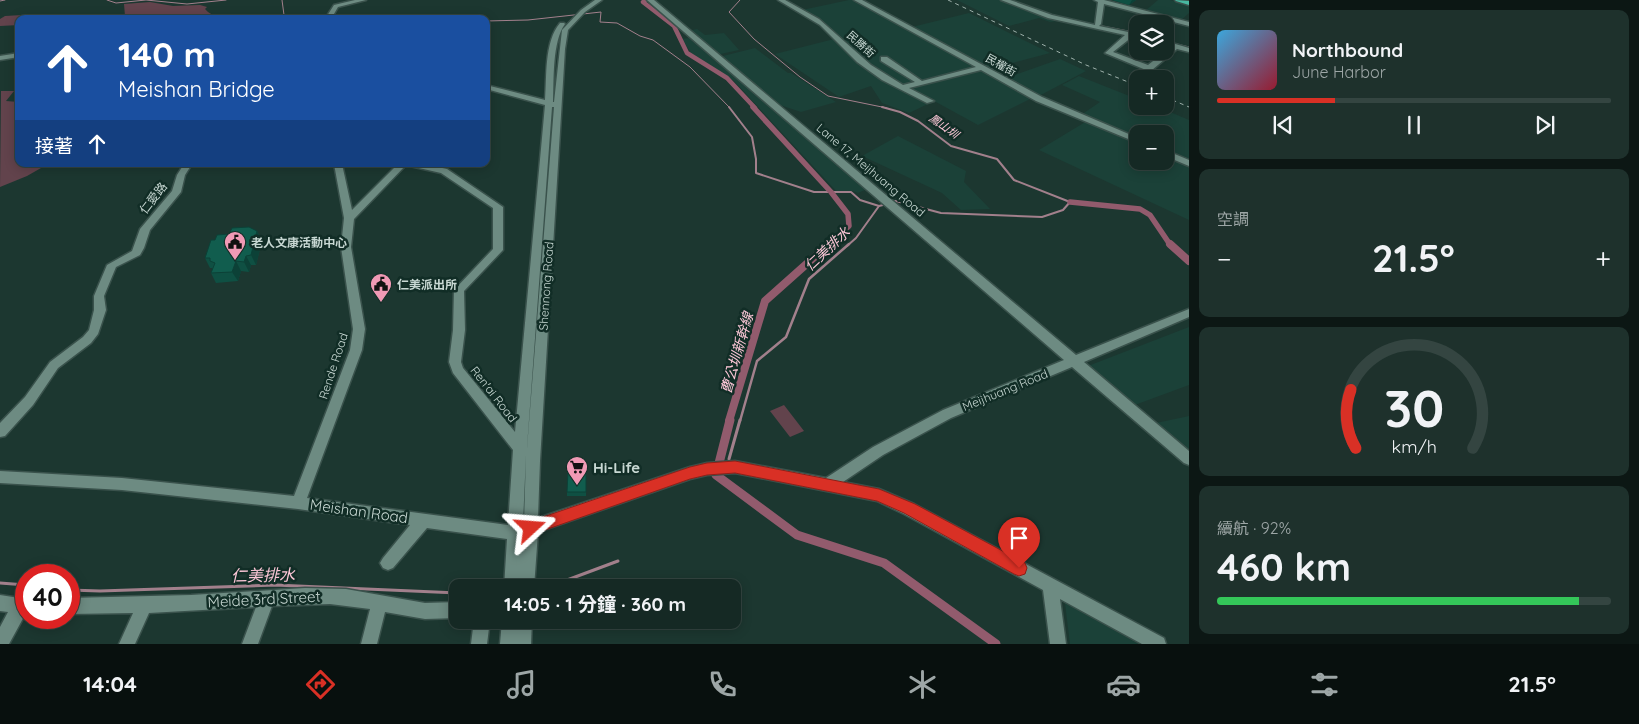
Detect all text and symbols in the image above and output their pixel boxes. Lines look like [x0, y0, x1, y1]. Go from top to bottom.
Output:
map controls [1129, 15, 1174, 170]
button: layers [1129, 15, 1174, 60]
street label: 民勝街 [844, 28, 878, 60]
text: 140 m [118, 32, 216, 76]
icon: ahead [35, 35, 100, 100]
text: Northbound [1292, 38, 1403, 62]
street label: 民權街 [983, 51, 1019, 79]
text: June Harbor [1292, 62, 1386, 82]
button: + [1129, 70, 1174, 115]
text: Meishan Bridge [118, 75, 275, 103]
water label: 鳳山圳 [926, 111, 963, 142]
icon: previous [1269, 111, 1297, 139]
icon: pause [1400, 111, 1428, 139]
icon: next [1531, 111, 1559, 139]
street label: Lane 17, Meijhuang Road [814, 120, 928, 220]
button: − [1129, 125, 1174, 170]
icon: ahead [83, 130, 111, 158]
text: 接著 [35, 134, 73, 158]
street label: 仁愛路 [136, 179, 170, 217]
text: 空調 [1217, 209, 1249, 229]
water label: 仁美排水 [800, 223, 854, 275]
public building icon: 老人文康活動中心 [223, 230, 247, 261]
text: 21.5° [1372, 234, 1455, 282]
place label: 老人文康活動中心 [251, 235, 347, 250]
street label: Shennong Road [535, 241, 557, 331]
text: − [1217, 241, 1232, 276]
text: + [1595, 241, 1611, 276]
public building icon: 仁美派出所 [369, 272, 393, 303]
place label: 仁美派出所 [397, 277, 457, 292]
water label: 曹公圳新幹線 [717, 308, 758, 396]
street label: Rende Road [315, 331, 351, 401]
street label: Ren'ai Road [467, 363, 521, 425]
street label: Meijhuang Road [960, 366, 1050, 414]
text: 30 [1384, 375, 1444, 440]
text: km/h [1391, 435, 1437, 457]
supermarket icon: Hi-Life [565, 455, 589, 486]
place label: Hi-Life [593, 458, 640, 477]
street label: Meishan Road [309, 495, 409, 527]
position arrow [504, 501, 556, 553]
pin [998, 517, 1040, 568]
text: 續航 · 92% [1217, 518, 1291, 538]
icon: arrive [1005, 524, 1033, 552]
text: 460 km [1217, 543, 1351, 591]
speed limit sign: 40 [15, 564, 80, 629]
water label: 仁美排水 [231, 564, 296, 586]
street label: Meide 3rd Street [207, 587, 321, 611]
text: 14:05 · 1 分鐘 · 360 m [504, 592, 686, 616]
icon: directions [303, 667, 338, 702]
icon: music [504, 667, 539, 702]
icon: phone [705, 667, 740, 702]
icon: climate [905, 667, 940, 702]
icon: car [1106, 667, 1141, 702]
icon: filters [1307, 667, 1342, 702]
text: 14:04 [83, 670, 137, 698]
text: 21.5° [1508, 670, 1556, 698]

